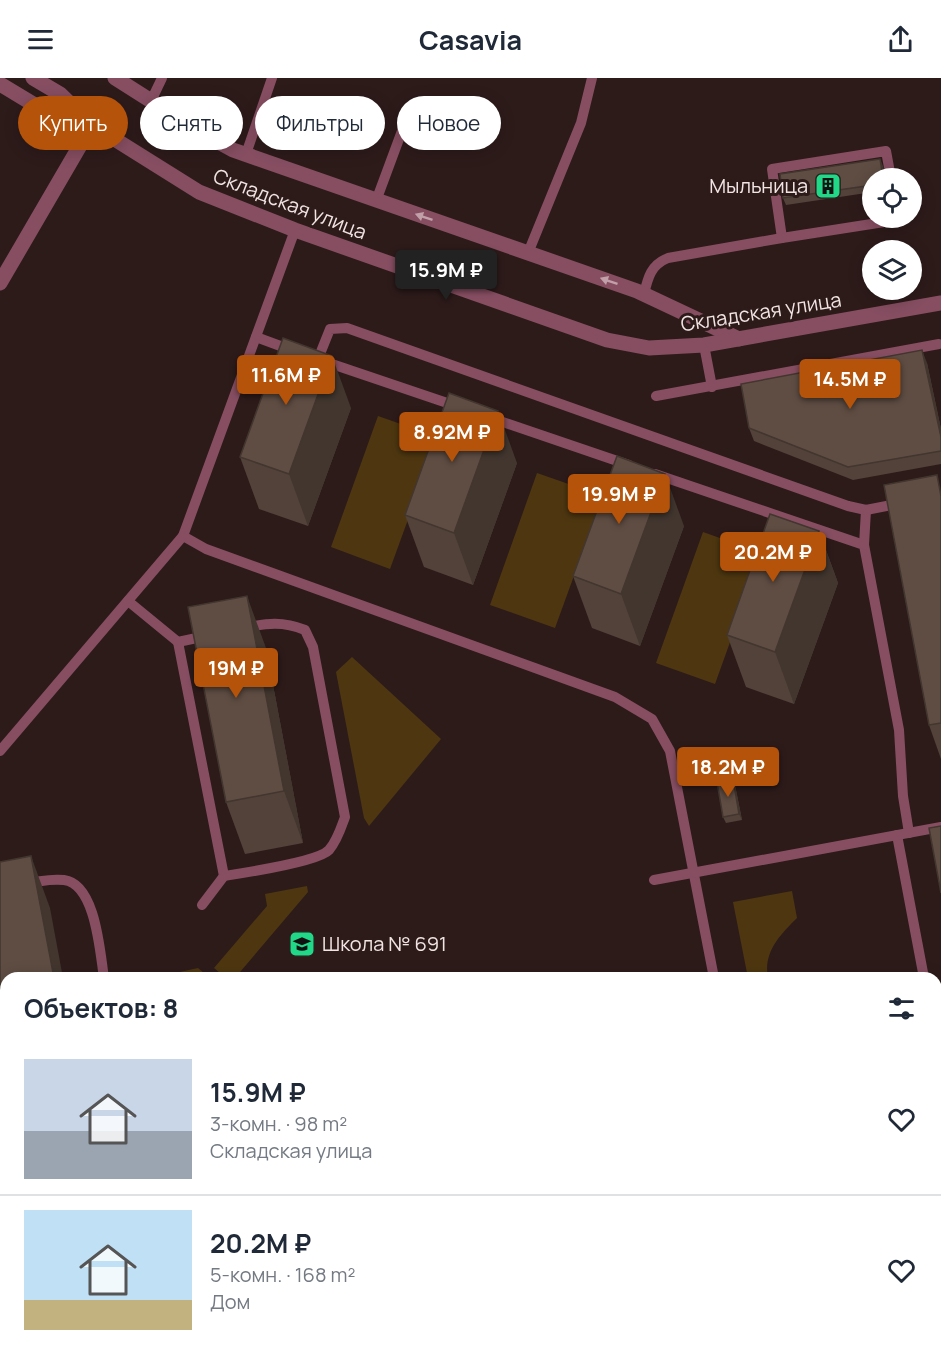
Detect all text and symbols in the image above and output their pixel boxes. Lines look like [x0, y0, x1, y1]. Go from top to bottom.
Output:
text: Casavia [419, 21, 522, 58]
icon: menu [24, 23, 57, 56]
icon: share [884, 23, 917, 56]
chip: Купить [18, 96, 128, 150]
chip: Снять [140, 96, 243, 150]
chip: Фильтры [255, 96, 385, 150]
chip: Новое [397, 96, 501, 150]
street label: Складская улица [210, 162, 371, 245]
map controls [862, 168, 922, 300]
button: locate [862, 168, 922, 228]
building icon: Мыльница [813, 171, 843, 201]
place label: Мыльница [709, 172, 808, 199]
one-way arrow [415, 212, 433, 222]
button: layers [862, 240, 922, 300]
pin: 15.9M ₽ [391, 250, 501, 301]
text: 15.9M ₽ [409, 256, 483, 283]
one-way arrow [600, 276, 618, 286]
street label: Складская улица [679, 285, 843, 338]
pin: 11.6M ₽ [231, 355, 341, 406]
pin: 14.5M ₽ [795, 359, 905, 410]
text: 11.6M ₽ [251, 361, 321, 388]
text: 14.5M ₽ [813, 365, 887, 392]
pin: 8.92M ₽ [397, 412, 507, 463]
text: 8.92M ₽ [413, 418, 491, 445]
pin: 19.9M ₽ [564, 474, 674, 525]
text: 19.9M ₽ [582, 480, 656, 507]
pin: 20.2M ₽ [718, 532, 828, 583]
text: 20.2M ₽ [734, 538, 812, 565]
pin: 19M ₽ [194, 648, 278, 699]
text: 19M ₽ [208, 654, 264, 681]
pin: 18.2M ₽ [673, 747, 783, 798]
text: 18.2M ₽ [691, 753, 765, 780]
school or university icon: Школа № 691 [287, 929, 317, 959]
place label: Школа № 691 [322, 930, 447, 957]
text: Объектов: 8 [24, 990, 178, 1026]
icon: filters [885, 992, 918, 1025]
text: 15.9M ₽ [210, 1074, 306, 1110]
icon: home [72, 1083, 144, 1155]
icon: heart [885, 1103, 918, 1136]
text: 3-комн. · 98 m² [210, 1110, 347, 1137]
text: Складская улица [210, 1137, 372, 1164]
text: 20.2M ₽ [210, 1225, 311, 1261]
icon: home [72, 1234, 144, 1306]
icon: heart [885, 1254, 918, 1287]
text: 5-комн. · 168 m² [210, 1261, 356, 1288]
text: Дом [210, 1288, 250, 1315]

